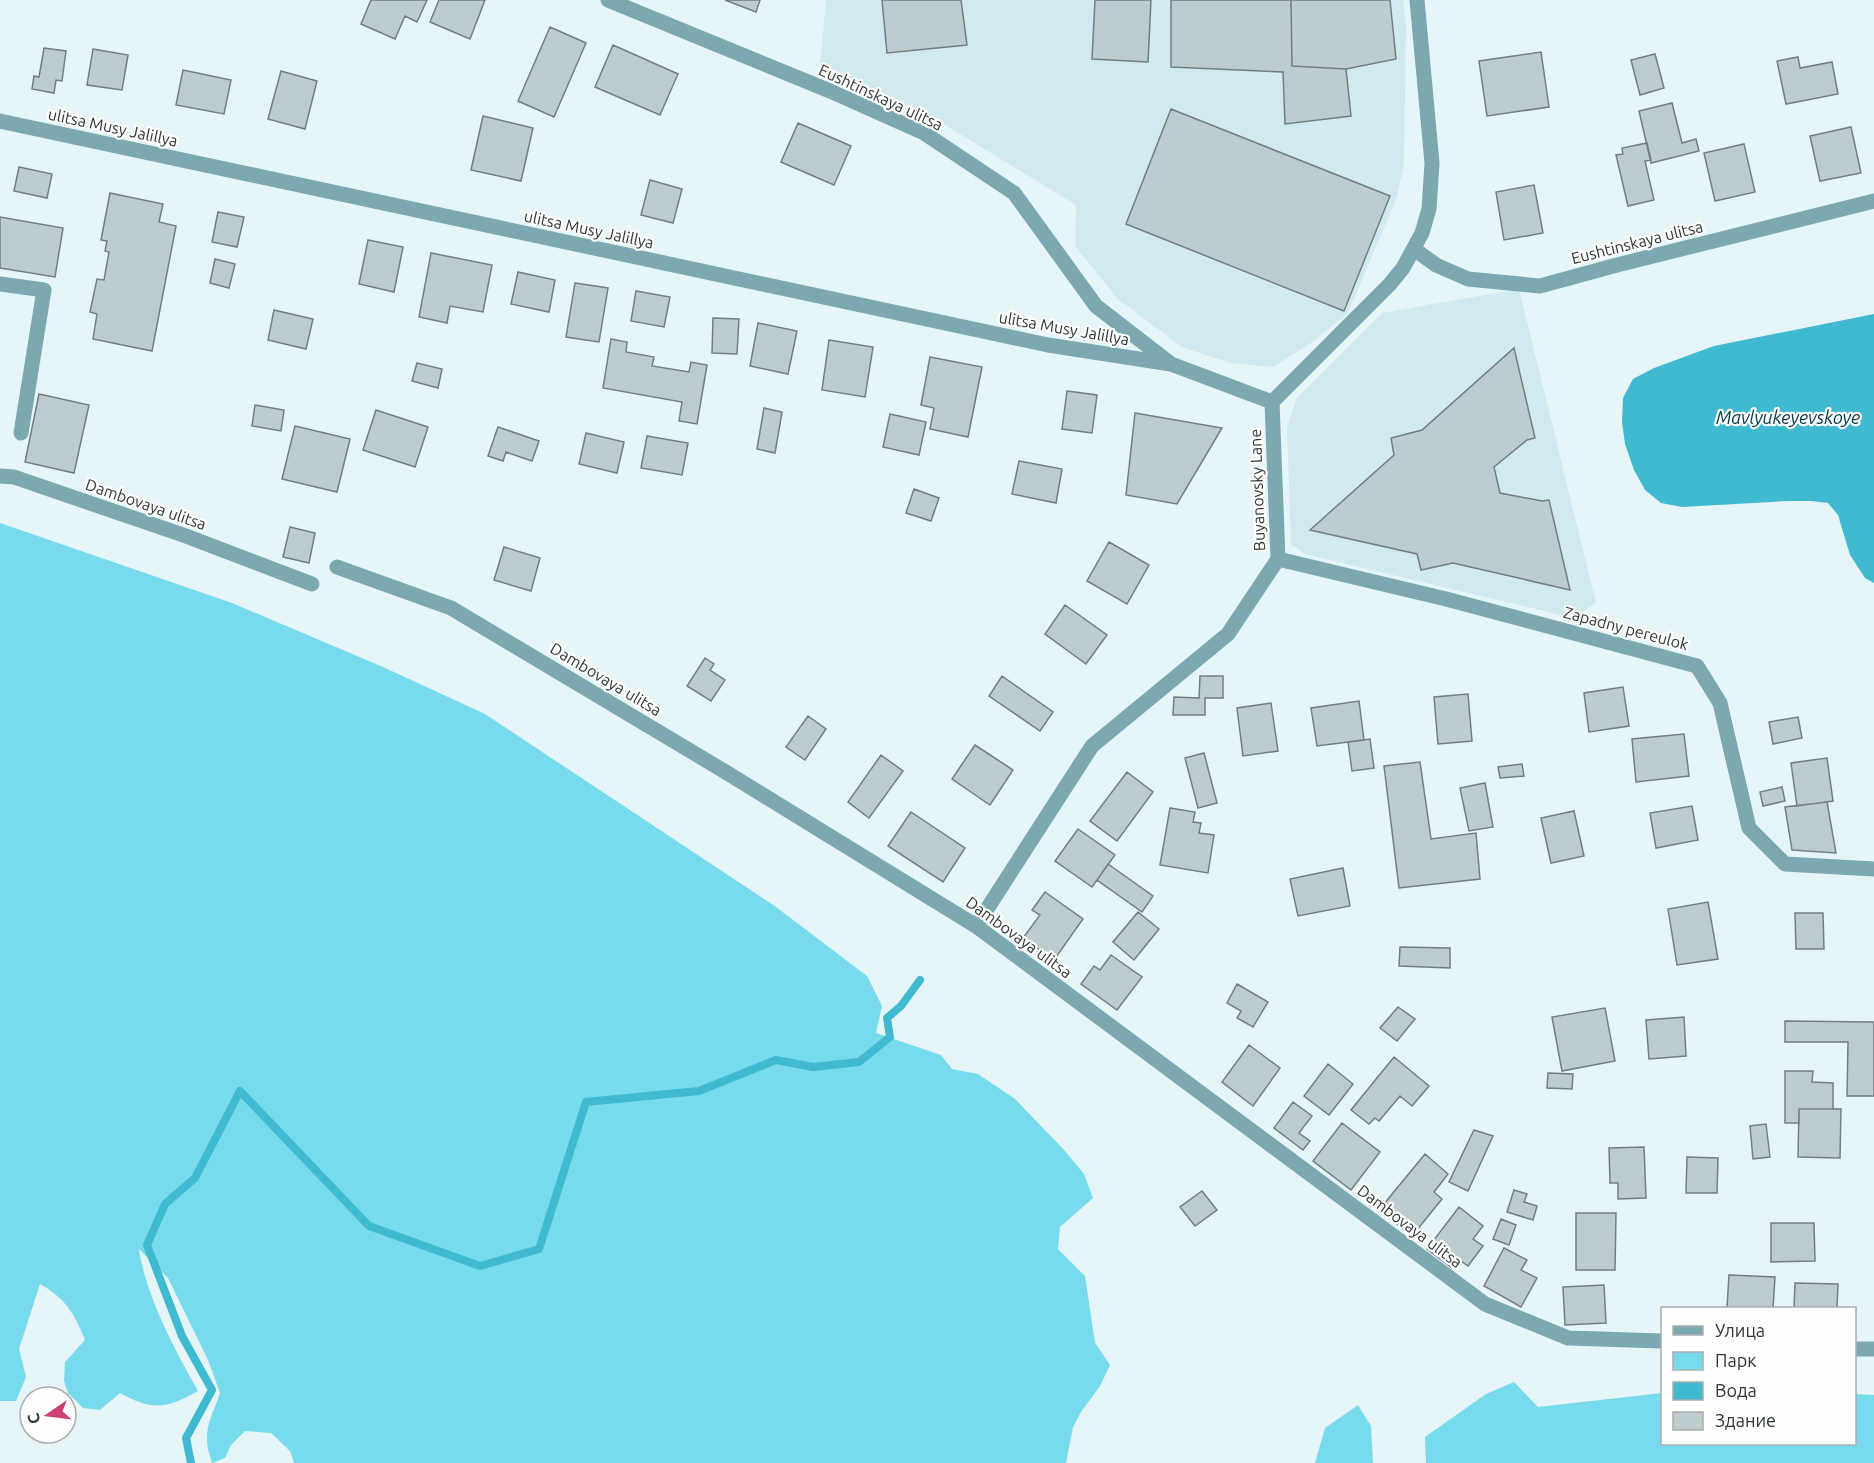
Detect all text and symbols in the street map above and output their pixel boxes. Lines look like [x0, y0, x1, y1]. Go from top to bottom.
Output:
street label: Eushtinskaya ulitsa [816, 60, 946, 134]
street label: ulitsa Musy Jalillya [46, 104, 180, 150]
street label: ulitsa Musy Jalillya [522, 206, 656, 252]
street label: Eushtinskaya ulitsa [1569, 217, 1705, 267]
street label: ulitsa Musy Jalillya [997, 308, 1131, 348]
water label: Mavlyukeyevskoye [1716, 407, 1860, 427]
street label: Buyanovsky Lane [1246, 429, 1268, 551]
street label: Dambovaya ulitsa [83, 475, 209, 533]
street label: Zapadny pereulok [1562, 603, 1690, 653]
street label: Dambovaya ulitsa [547, 639, 665, 719]
street label: Dambovaya ulitsa [963, 893, 1075, 981]
street label: Dambovaya ulitsa [1354, 1181, 1466, 1271]
legend [1661, 1307, 1856, 1445]
text: Улица [1715, 1320, 1765, 1340]
text: Парк [1715, 1350, 1756, 1370]
text: Вода [1715, 1380, 1757, 1400]
north arrow [18, 1385, 78, 1445]
text: Здание [1715, 1410, 1776, 1430]
text: С [23, 1411, 43, 1426]

